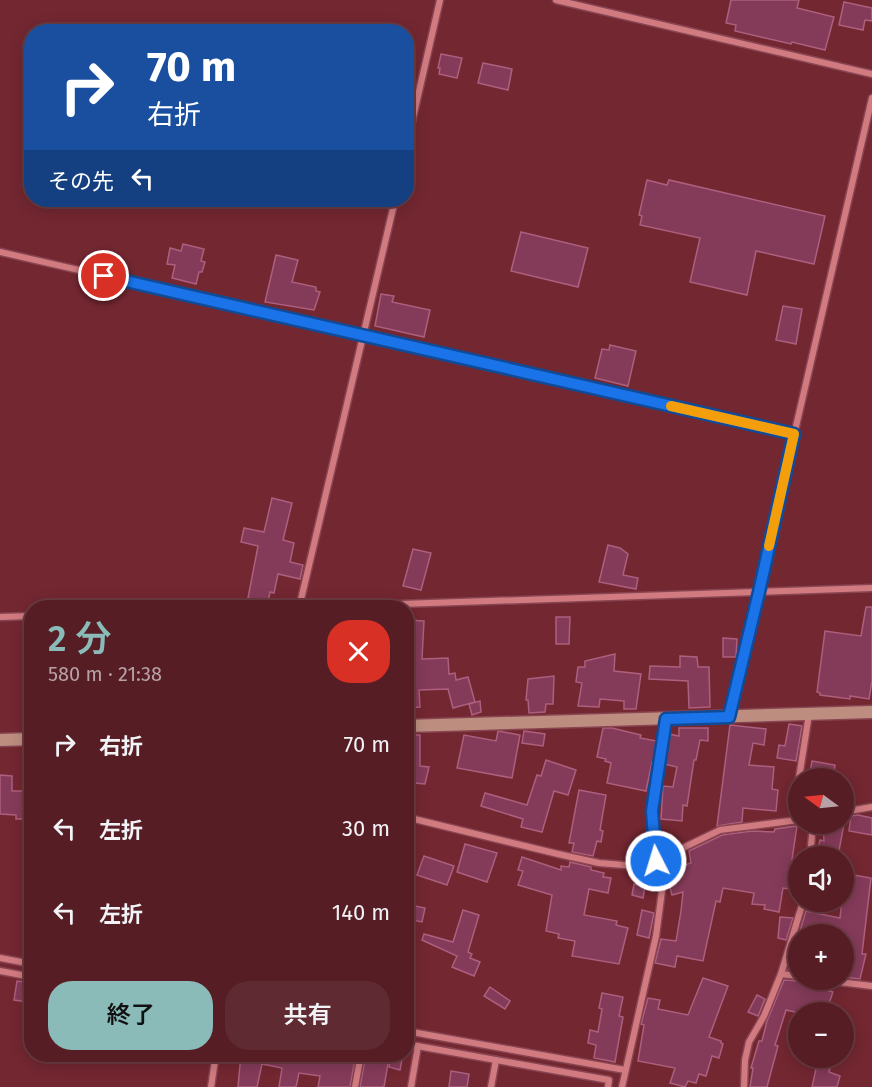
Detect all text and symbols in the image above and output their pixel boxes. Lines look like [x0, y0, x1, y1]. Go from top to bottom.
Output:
text: 70 m [147, 42, 236, 92]
icon: right [48, 48, 126, 126]
text: 右折 [147, 99, 201, 131]
icon: left [126, 162, 159, 195]
text: その先 [48, 168, 114, 195]
pin [78, 250, 129, 301]
icon: arrive [87, 259, 120, 292]
text: 2 分 [48, 617, 111, 661]
button: close [327, 620, 390, 683]
text: 580 m · 21:38 [48, 662, 162, 686]
icon: right [48, 728, 81, 761]
text: 70 m [344, 731, 390, 758]
text: 右折 [99, 733, 143, 760]
north arrow [788, 768, 854, 834]
map controls [788, 768, 854, 1068]
icon: left [48, 812, 81, 845]
text: 30 m [342, 815, 390, 842]
text: 左折 [99, 817, 143, 844]
position arrow [624, 829, 688, 893]
button: sound [788, 846, 854, 912]
icon: left [48, 896, 81, 929]
text: 140 m [332, 899, 390, 926]
text: 左折 [99, 901, 143, 928]
button: + [788, 924, 854, 990]
button: 終了 [48, 981, 213, 1050]
button: 共有 [225, 981, 390, 1050]
button: − [788, 1002, 854, 1068]

